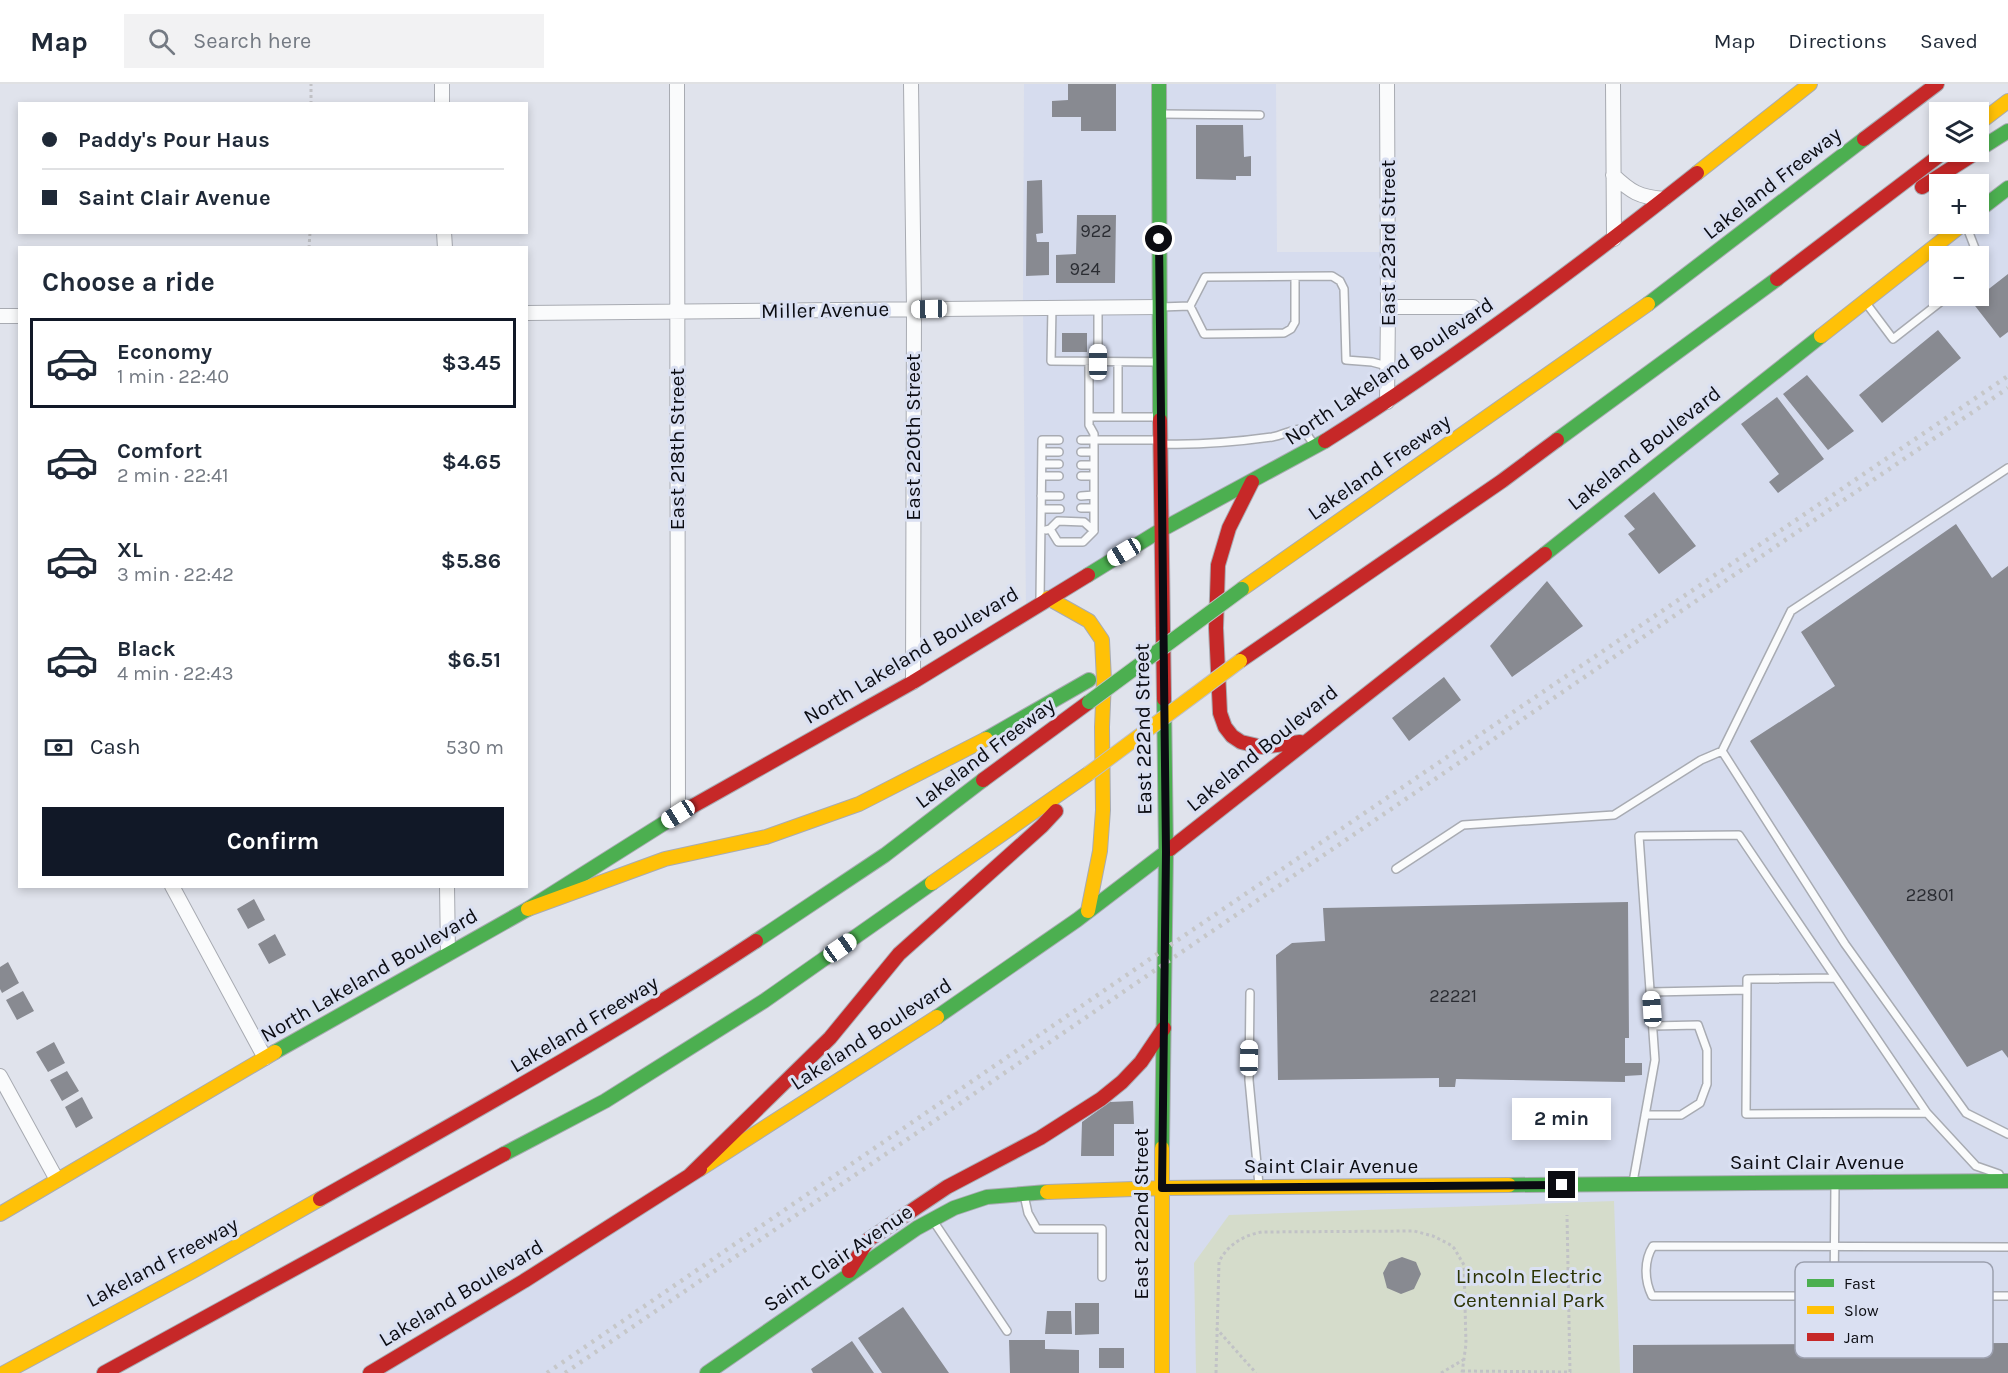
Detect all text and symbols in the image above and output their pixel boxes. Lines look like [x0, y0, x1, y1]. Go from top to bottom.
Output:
search box [124, 14, 544, 68]
text: Map [30, 25, 88, 58]
icon: search [145, 25, 178, 58]
text: Search here [193, 28, 311, 54]
text: Map [1714, 29, 1755, 53]
text: Directions [1788, 29, 1887, 53]
text: Saved [1920, 29, 1978, 53]
map controls [1929, 102, 1989, 306]
button: layers [1929, 102, 1989, 162]
street label: Lakeland Freeway [1698, 122, 1846, 244]
text: Paddy's Pour Haus [78, 127, 270, 153]
street label: East 223rd Street [1376, 160, 1400, 326]
button: + [1929, 174, 1989, 234]
text: Saint Clair Avenue [78, 185, 271, 211]
house number: 922 [1080, 220, 1112, 242]
route start [1145, 225, 1172, 252]
button: − [1929, 246, 1989, 306]
house number: 924 [1070, 258, 1100, 280]
text: Choose a ride [42, 266, 215, 298]
street label: North Lakeland Boulevard [1280, 292, 1498, 450]
street label: Miller Avenue [761, 297, 889, 323]
car [911, 300, 947, 318]
icon: car [45, 336, 99, 390]
text: Economy [117, 339, 212, 365]
car [1089, 344, 1107, 380]
text: $3.45 [442, 350, 501, 376]
street label: East 220th Street [901, 353, 925, 521]
text: 1 min · 22:40 [117, 365, 229, 388]
street label: East 218th Street [665, 368, 689, 530]
street label: Lakeland Boulevard [1563, 381, 1725, 515]
street label: Lakeland Freeway [1303, 409, 1455, 525]
icon: car [45, 435, 99, 489]
text: Comfort [117, 438, 202, 464]
text: $4.65 [442, 449, 501, 475]
text: 2 min · 22:41 [117, 464, 229, 487]
icon: car [45, 534, 99, 588]
car [1104, 535, 1144, 569]
text: XL [117, 537, 143, 563]
text: $5.86 [441, 548, 501, 574]
text: 3 min · 22:42 [117, 563, 234, 586]
street label: North Lakeland Boulevard [799, 581, 1023, 729]
icon: car [45, 633, 99, 687]
text: Black [117, 636, 176, 662]
street label: East 222nd Street [1130, 643, 1156, 815]
text: $6.51 [447, 647, 501, 673]
text: 4 min · 22:43 [117, 662, 234, 685]
street label: Lakeland Boulevard [1182, 680, 1342, 816]
street label: Lakeland Freeway [911, 693, 1060, 813]
icon: cash [42, 731, 75, 764]
text: Cash [90, 734, 140, 760]
text: 530 m [446, 736, 504, 759]
car [658, 797, 698, 831]
button: Confirm [42, 807, 504, 876]
house number: 22801 [1906, 884, 1954, 906]
street label: North Lakeland Boulevard [256, 903, 482, 1047]
car [820, 930, 860, 966]
street label: Lakeland Freeway [506, 970, 662, 1078]
street label: Lakeland Boulevard [786, 973, 956, 1095]
house number: 22221 [1429, 985, 1477, 1007]
car [1642, 990, 1662, 1028]
car [1240, 1040, 1258, 1076]
callout: 2 min [1512, 1098, 1612, 1140]
text: 2 min [1534, 1107, 1589, 1130]
street label: East 222nd Street [1129, 1128, 1153, 1300]
street label: Saint Clair Avenue [1730, 1150, 1904, 1174]
street label: Saint Clair Avenue [1244, 1154, 1418, 1178]
route end [1548, 1171, 1575, 1198]
street label: Saint Clair Avenue [759, 1199, 917, 1317]
street label: Lakeland Freeway [82, 1212, 242, 1312]
street label: Lakeland Boulevard [374, 1234, 548, 1352]
legend [1795, 1262, 1993, 1358]
park label: Lincoln Electric Centennial Park [1453, 1264, 1605, 1312]
text: Fast [1844, 1274, 1875, 1293]
text: Slow [1844, 1301, 1879, 1320]
text: Jam [1844, 1328, 1874, 1347]

